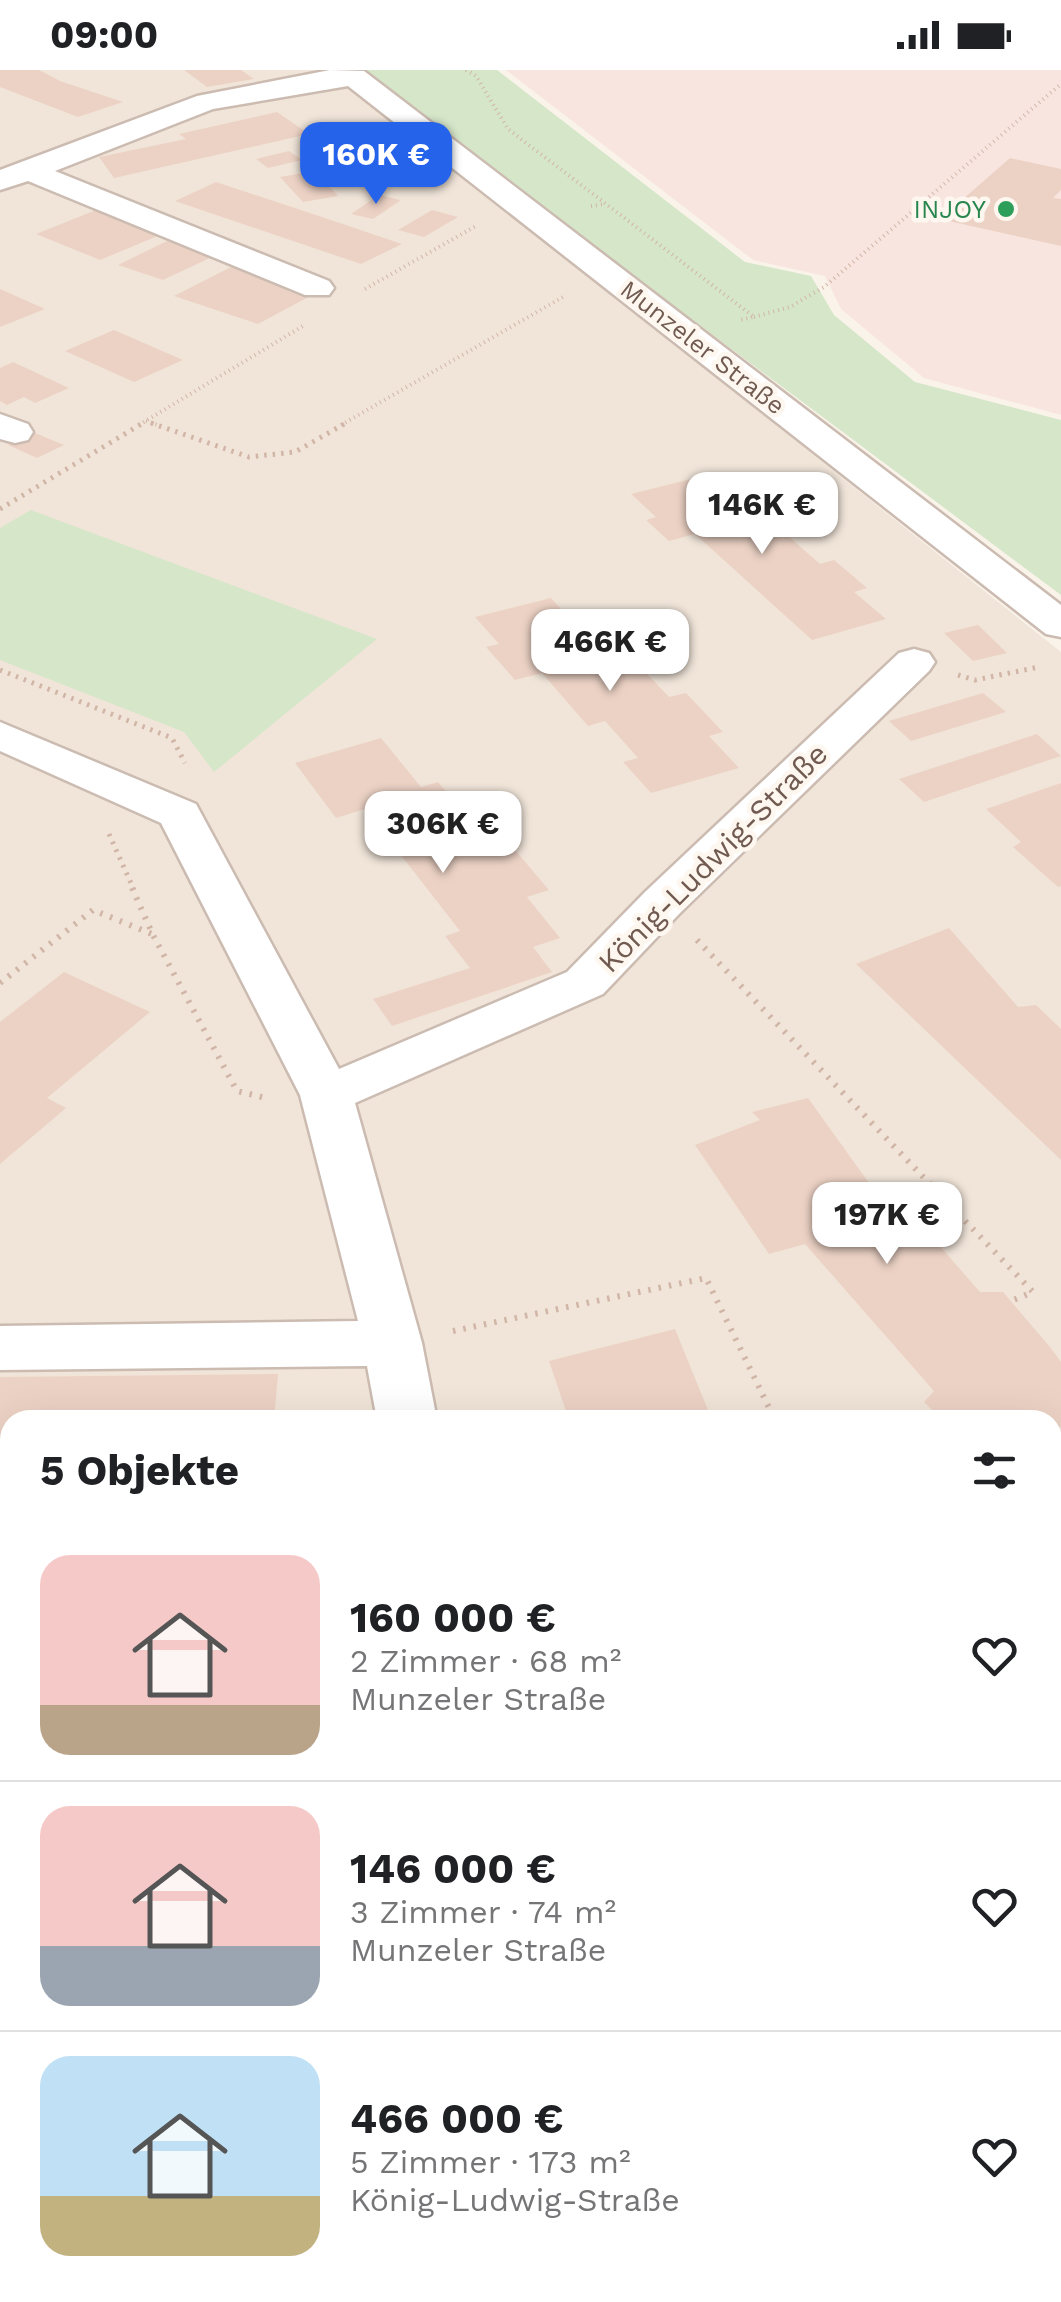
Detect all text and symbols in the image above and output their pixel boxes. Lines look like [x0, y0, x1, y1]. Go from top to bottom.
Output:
text: 09:00 [50, 13, 158, 57]
pin: 160K € [295, 122, 457, 207]
text: 160K € [322, 135, 430, 173]
place label: INJOY [914, 195, 987, 224]
marker: INJOY [995, 198, 1017, 220]
street label: Munzeler Straße [615, 274, 791, 420]
pin: 146K € [681, 472, 843, 557]
text: 146K € [708, 485, 816, 523]
pin: 466K € [529, 609, 691, 694]
text: 466K € [553, 622, 667, 660]
street label: König-Ludwig-Straße [591, 736, 834, 979]
pin: 306K € [362, 791, 524, 876]
text: 306K € [387, 804, 499, 842]
pin: 197K € [806, 1182, 968, 1267]
text: 197K € [834, 1195, 940, 1233]
icon: filters [967, 1443, 1022, 1498]
text: 5 Objekte [40, 1446, 239, 1495]
text: 160 000 € [350, 1593, 556, 1642]
icon: home [120, 1595, 240, 1715]
icon: heart [967, 1628, 1022, 1683]
text: 2 Zimmer · 68 m² [350, 1642, 621, 1680]
text: Munzeler Straße [350, 1680, 606, 1718]
text: 146 000 € [350, 1844, 556, 1893]
icon: home [120, 1846, 240, 1966]
icon: heart [967, 1879, 1022, 1934]
text: 3 Zimmer · 74 m² [350, 1893, 616, 1931]
text: Munzeler Straße [350, 1931, 606, 1969]
text: 466 000 € [350, 2094, 564, 2143]
icon: home [120, 2096, 240, 2216]
icon: heart [967, 2129, 1022, 2184]
text: 5 Zimmer · 173 m² [350, 2143, 631, 2181]
text: König-Ludwig-Straße [350, 2181, 680, 2219]

